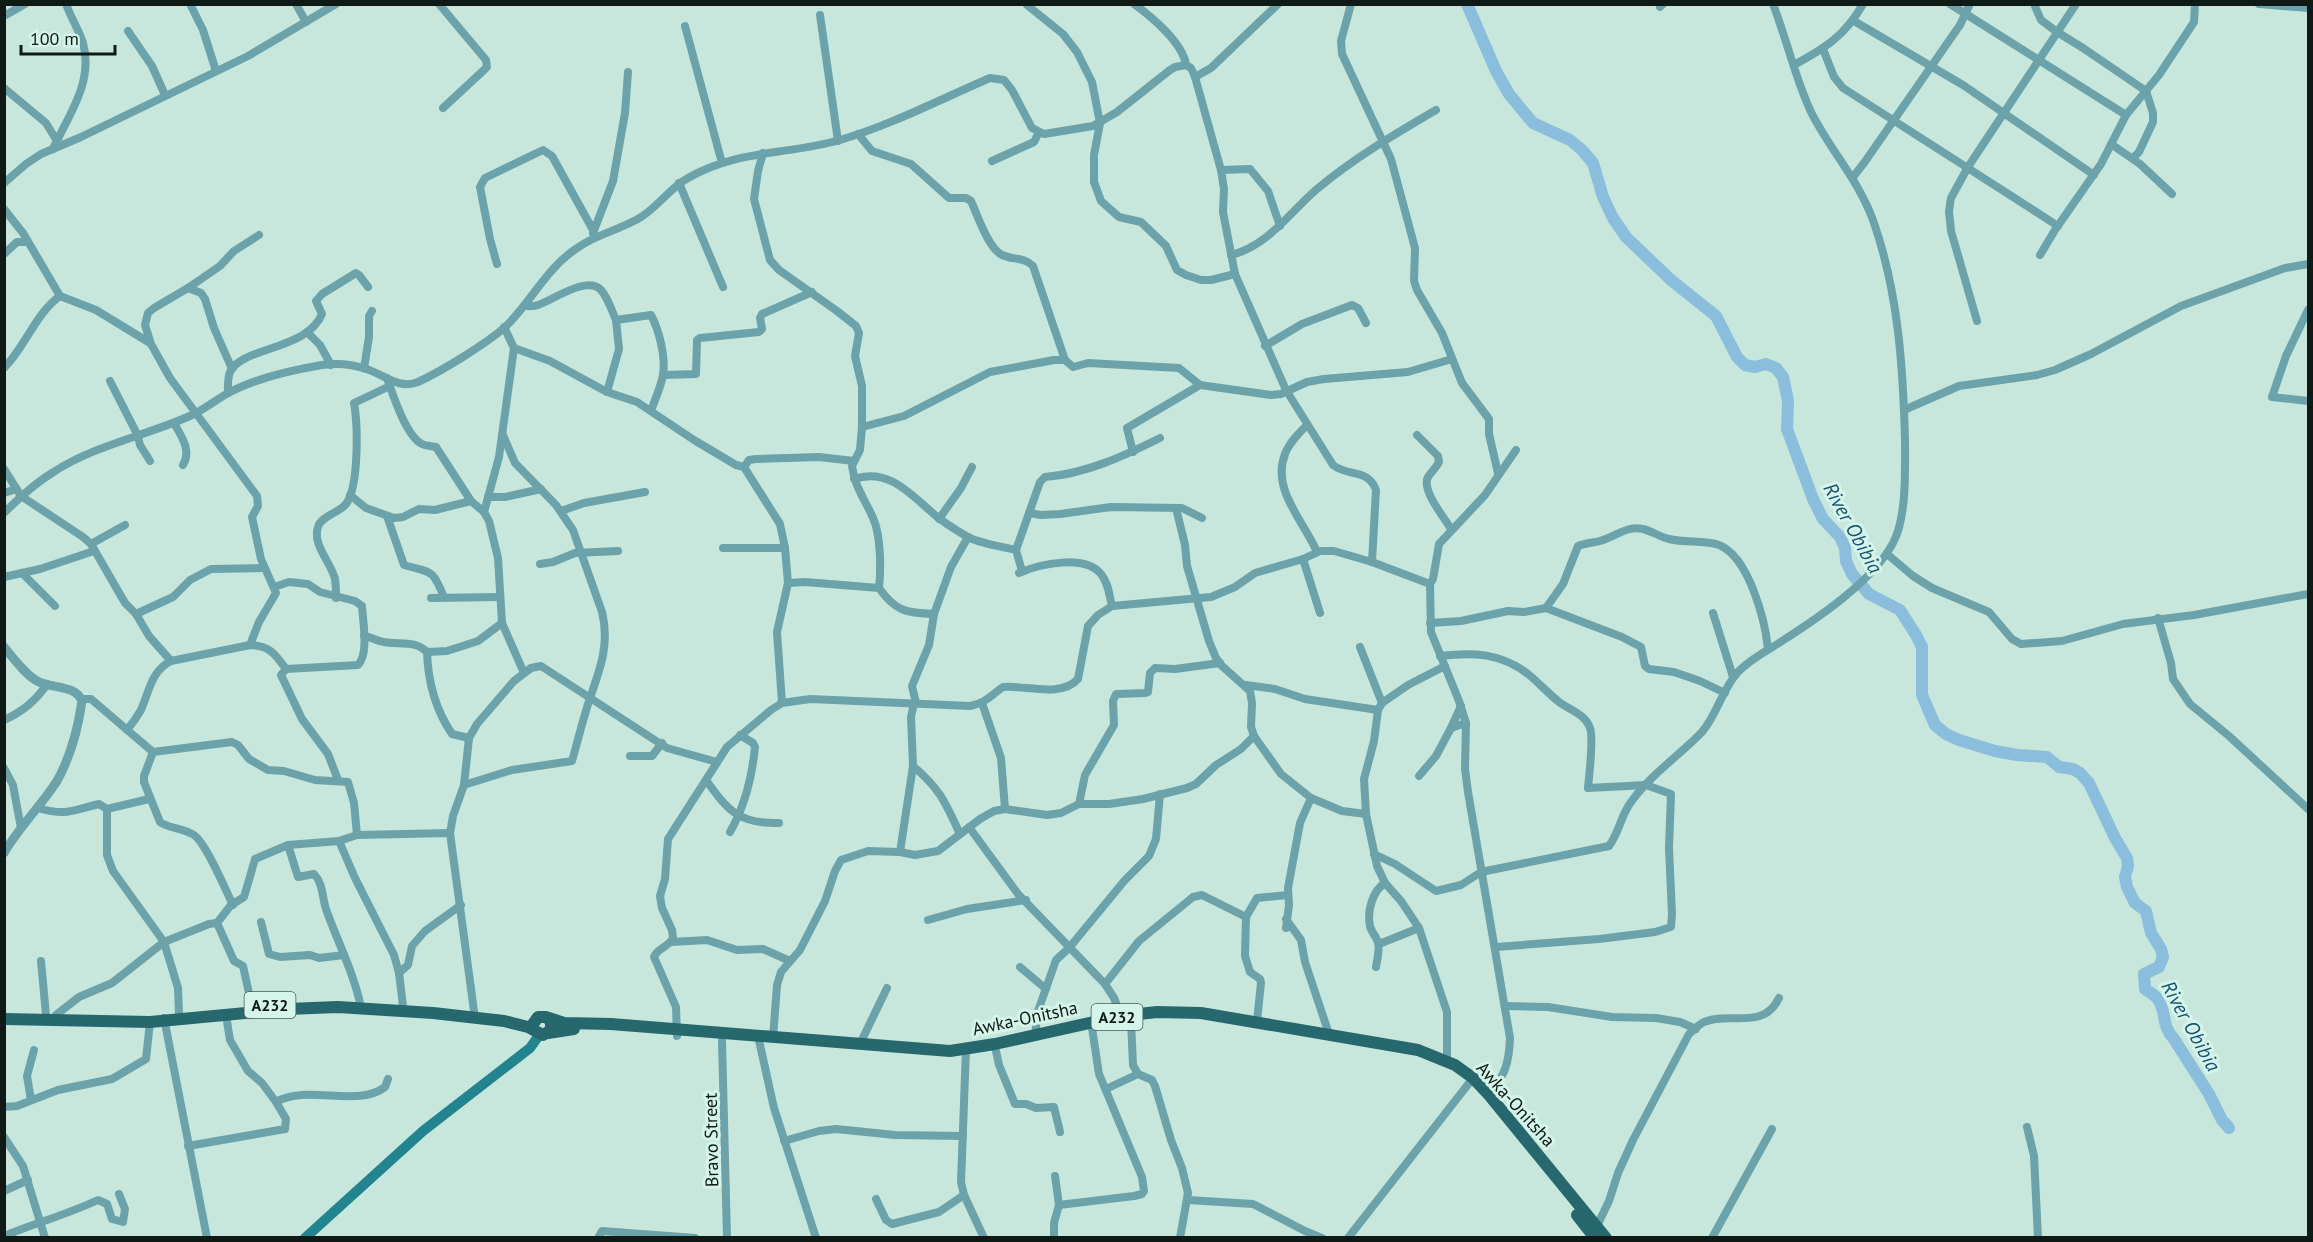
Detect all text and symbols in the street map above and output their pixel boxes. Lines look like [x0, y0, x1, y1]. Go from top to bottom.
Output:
scale bar [21, 18, 116, 56]
text: 100 m [30, 27, 79, 50]
water label: River Obibia [1817, 478, 1889, 578]
water label: River Obibia [2155, 976, 2227, 1076]
road number: A232 [244, 992, 296, 1018]
street label: Awka-Onitsha [970, 996, 1080, 1040]
road number: A232 [1092, 1004, 1142, 1030]
street label: Awka-Onitsha [1472, 1057, 1560, 1151]
street label: Bravo Street [699, 1093, 723, 1187]

